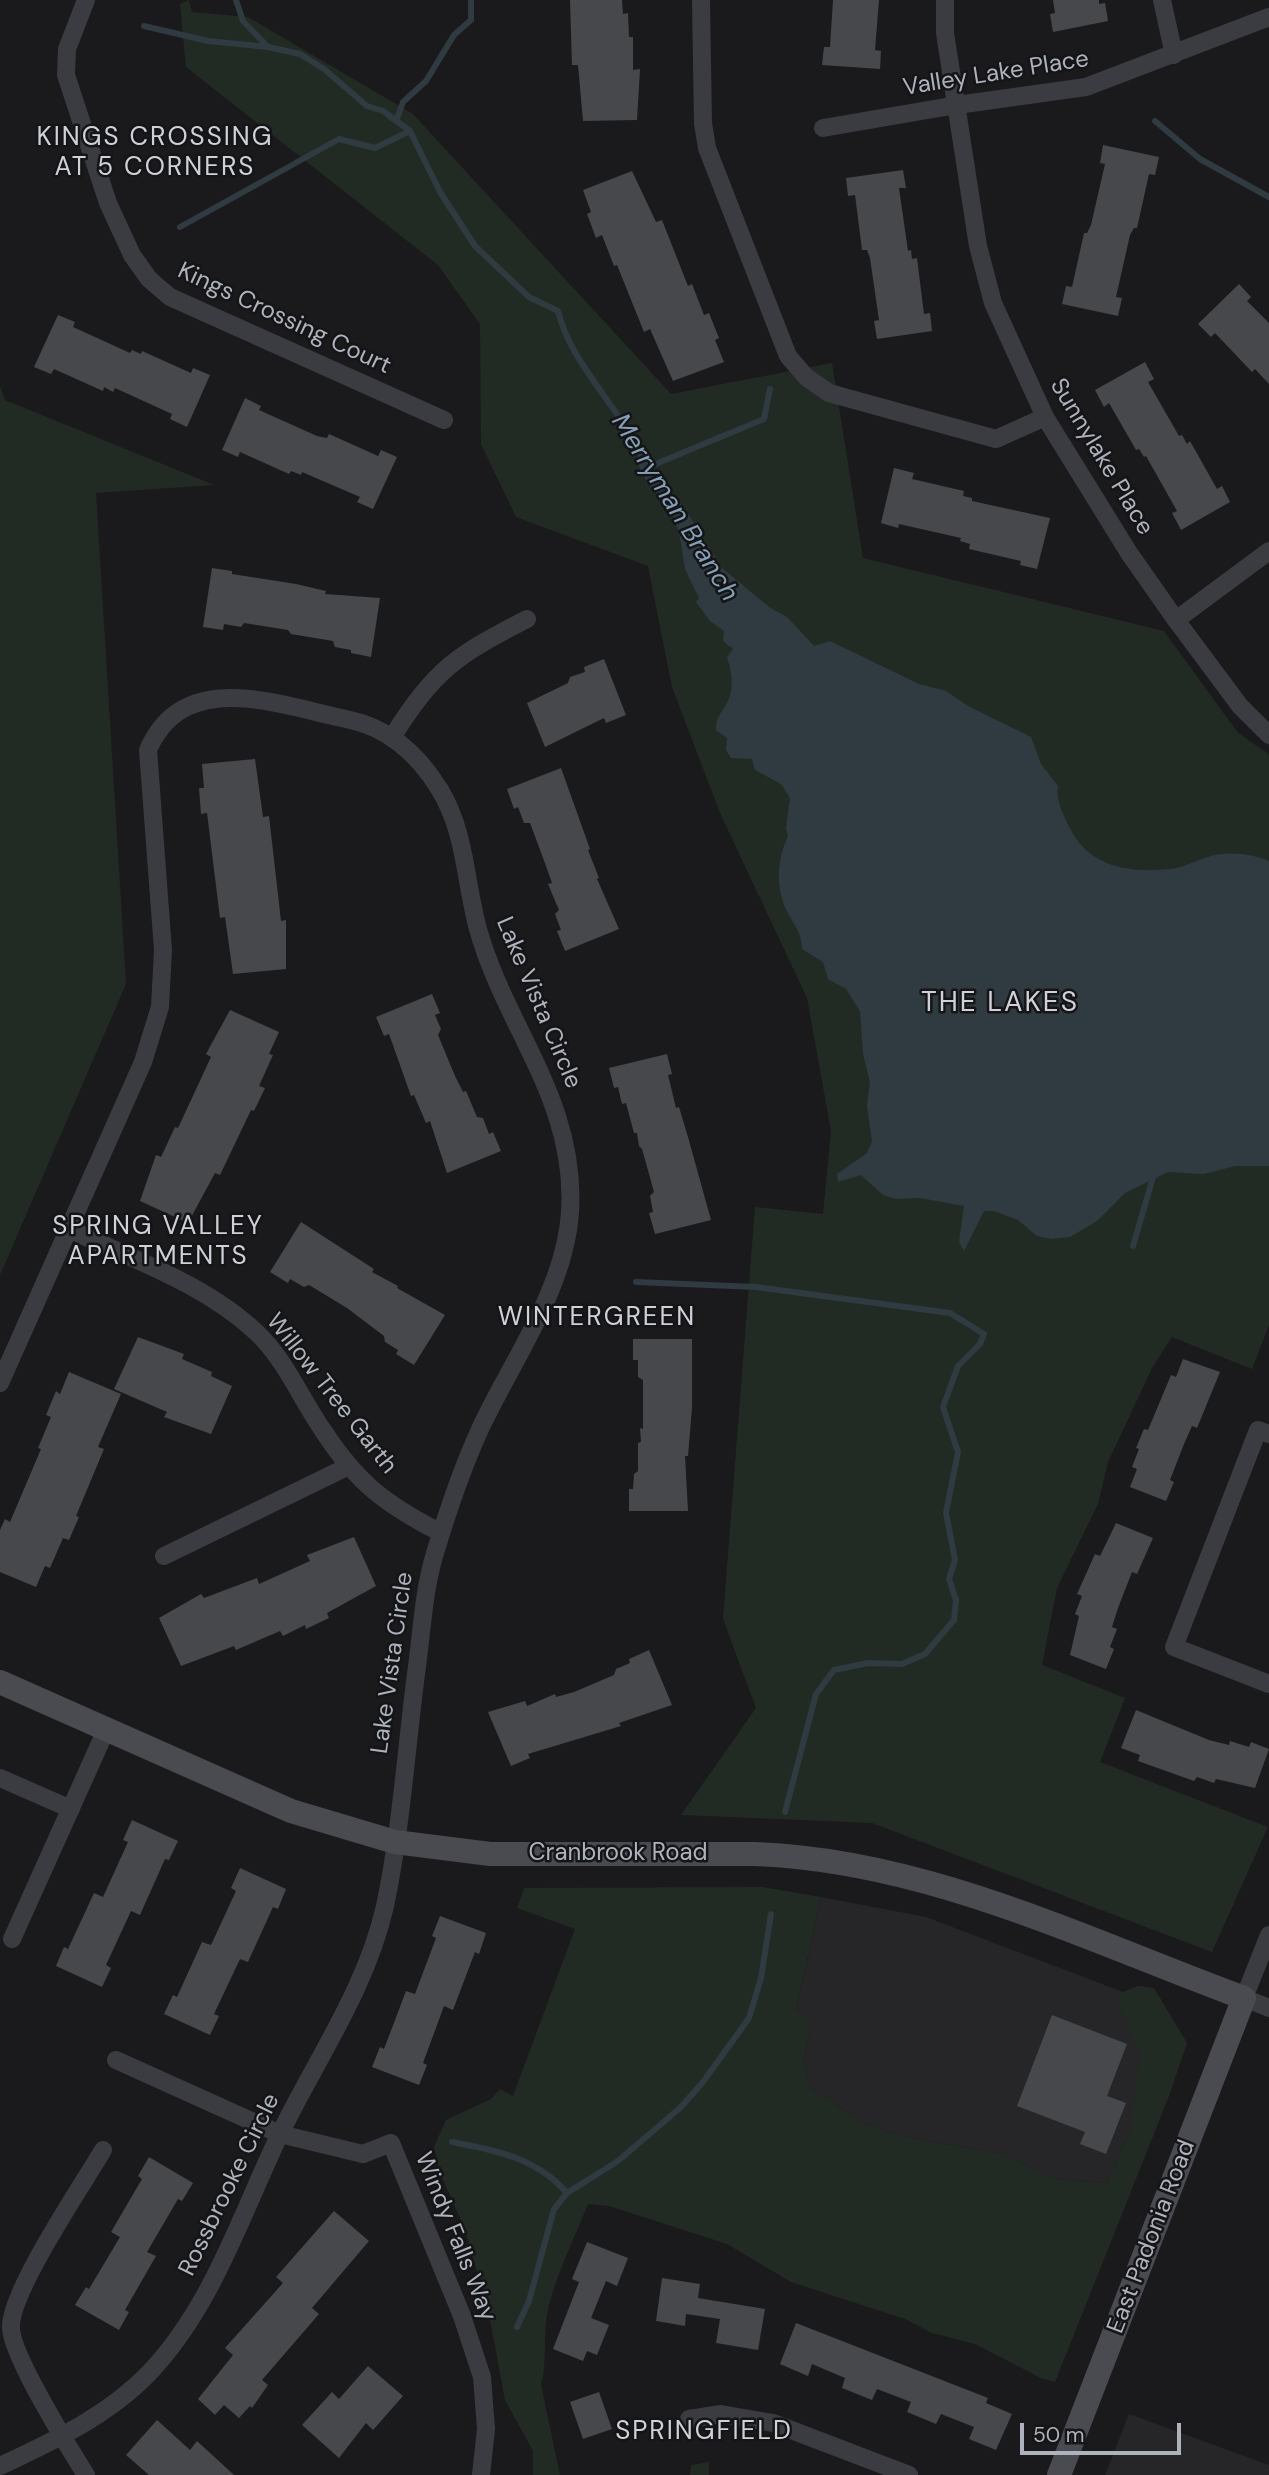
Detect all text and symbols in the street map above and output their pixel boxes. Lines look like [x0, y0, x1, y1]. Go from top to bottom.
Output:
street label: Valley Lake Place [901, 45, 1091, 103]
district label: KINGS CROSSING AT 5 CORNERS [38, 122, 272, 184]
street label: Kings Crossing Court [173, 257, 395, 381]
street label: Sunnylake Place [1043, 373, 1159, 541]
water label: Merryman Branch [604, 409, 744, 607]
street label: Lake Vista Circle [489, 913, 587, 1093]
district label: THE LAKES [922, 987, 1078, 1021]
district label: SPRING VALLEY APARTMENTS [54, 1211, 262, 1272]
district label: WINTERGREEN [499, 1302, 695, 1334]
street label: Willow Tree Garth [259, 1308, 403, 1480]
street label: Lake Vista Circle [366, 1570, 420, 1756]
street label: Cranbrook Road [528, 1840, 708, 1868]
street label: Rossbrooke Circle [173, 2089, 287, 2281]
street label: East Padonia Road [1102, 2136, 1202, 2338]
street label: Windy Falls Way [408, 2148, 502, 2326]
scale bar [1024, 2408, 1185, 2452]
district label: SPRINGFIELD [617, 2416, 791, 2448]
text: 50 m [1033, 2421, 1084, 2449]

